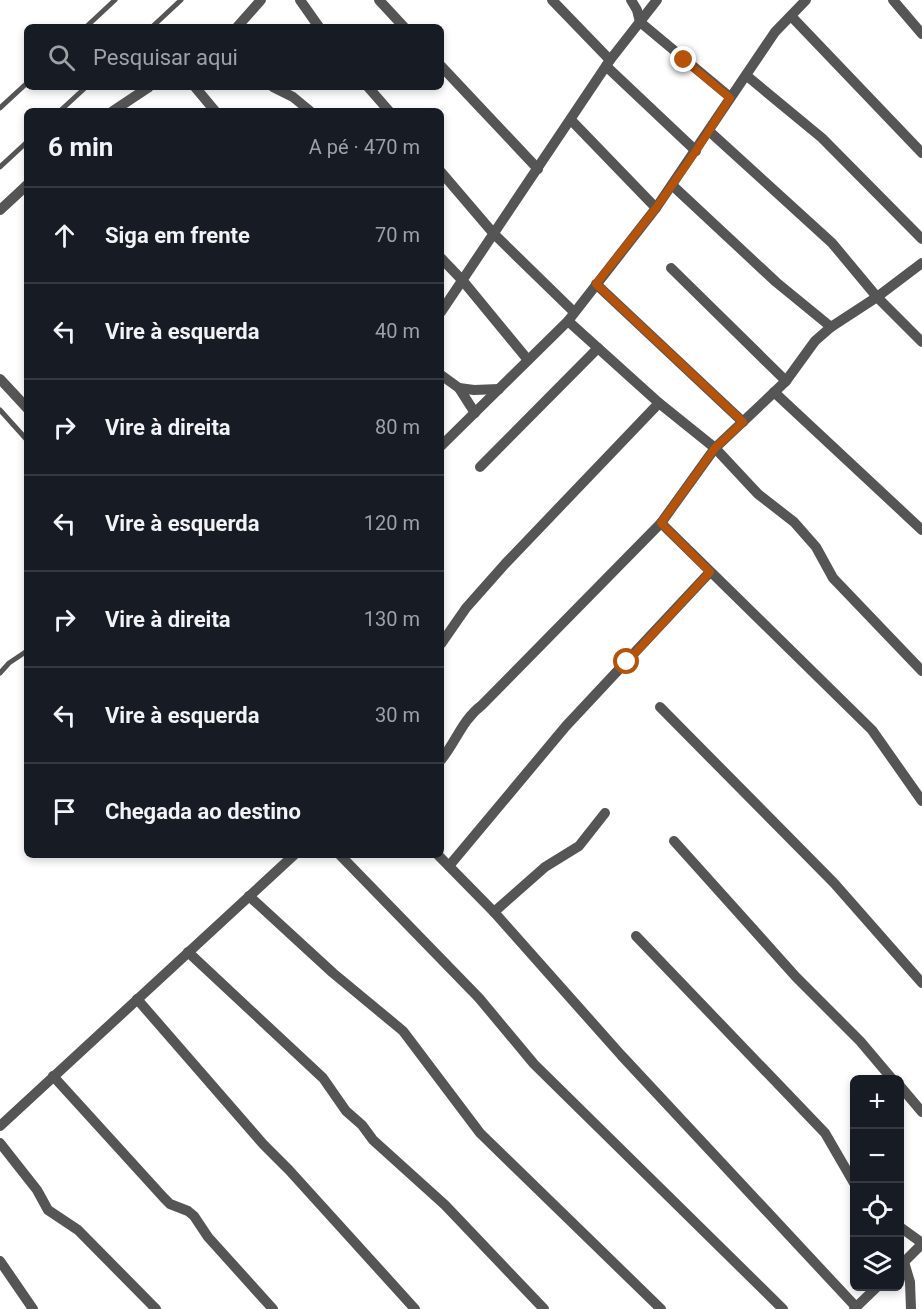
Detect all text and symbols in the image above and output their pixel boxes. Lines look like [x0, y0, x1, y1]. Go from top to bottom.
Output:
search box [24, 24, 444, 90]
icon: search [45, 41, 78, 74]
text: Pesquisar aqui [93, 45, 238, 70]
route end [670, 46, 696, 72]
text: 6 min [48, 132, 113, 162]
text: A pé · 470 m [309, 135, 420, 159]
icon: ahead [48, 219, 81, 252]
text: Siga em frente [105, 223, 250, 248]
text: 70 m [375, 223, 420, 247]
icon: left [48, 315, 81, 348]
text: Vire à esquerda [105, 319, 259, 344]
text: 40 m [375, 319, 420, 343]
icon: right [48, 411, 81, 444]
text: Vire à direita [105, 415, 231, 440]
text: 80 m [375, 415, 420, 439]
icon: left [48, 507, 81, 540]
text: Vire à esquerda [105, 511, 259, 536]
text: 120 m [364, 511, 420, 535]
icon: right [48, 603, 81, 636]
text: Vire à direita [105, 607, 231, 632]
text: 130 m [364, 607, 420, 631]
route start [613, 648, 639, 674]
icon: left [48, 699, 81, 732]
text: Vire à esquerda [105, 703, 259, 728]
text: 30 m [375, 703, 420, 727]
icon: arrive [48, 795, 81, 828]
text: Chegada ao destino [105, 799, 301, 824]
map controls [850, 1075, 904, 1291]
button: + [850, 1075, 904, 1129]
button: − [850, 1129, 904, 1183]
button: locate [850, 1183, 904, 1237]
button: layers [850, 1237, 904, 1291]

